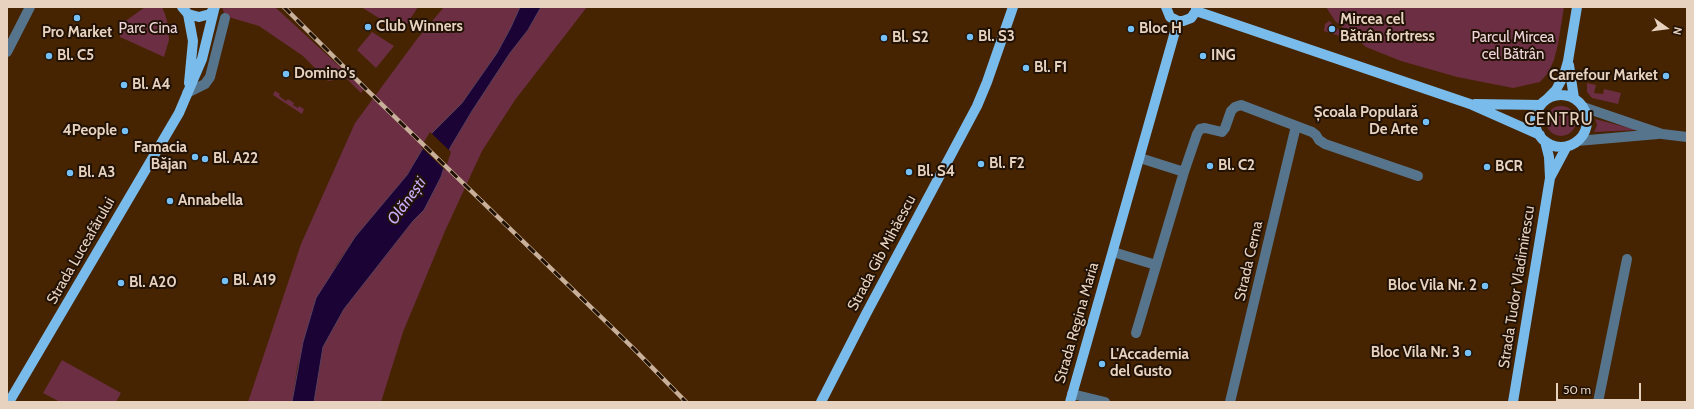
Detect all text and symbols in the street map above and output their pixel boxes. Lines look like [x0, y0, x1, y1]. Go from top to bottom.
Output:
north arrow [1646, 8, 1686, 48]
place label: Mircea cel Bătrân fortress [1340, 11, 1435, 46]
marker: Pro Market [72, 13, 82, 23]
place label: Club Winners [376, 18, 463, 36]
park label: Parc Cina [119, 20, 177, 38]
place label: Bloc H [1139, 20, 1182, 38]
marker: Club Winners [363, 22, 373, 32]
place label: Pro Market [42, 24, 112, 42]
marker: Bloc H [1126, 24, 1136, 34]
marker: Mircea cel Bătrân fortress [1327, 24, 1337, 34]
text: N [1670, 25, 1685, 36]
place label: Bl. S3 [978, 28, 1015, 46]
place label: Bl. S2 [892, 29, 929, 47]
park label: Parcul Mircea cel Bătrân [1471, 29, 1555, 64]
marker: Bl. S3 [965, 32, 975, 42]
marker: Bl. S2 [879, 33, 889, 43]
place label: Bl. C5 [57, 47, 94, 65]
place label: ING [1211, 47, 1236, 65]
marker: Bl. C5 [44, 51, 54, 61]
marker: ING [1198, 51, 1208, 61]
place label: Bl. F1 [1034, 59, 1067, 77]
marker: Bl. F1 [1021, 63, 1031, 73]
place label: Domino's [294, 65, 355, 83]
place label: Carrefour Market [1549, 67, 1658, 85]
marker: Domino's [281, 69, 291, 79]
marker: Carrefour Market [1661, 71, 1671, 81]
place label: Bl. A4 [132, 76, 171, 94]
marker: Bl. A4 [119, 80, 129, 90]
place label: Școala Populară De Arte [1314, 104, 1418, 139]
district label: CENTRU [1524, 110, 1594, 130]
marker: Școala Populară De Arte [1421, 117, 1431, 127]
place label: 4People [62, 122, 117, 140]
marker: 4People [120, 126, 130, 136]
place label: Famacia Băjan [134, 139, 187, 174]
place label: Bl. A22 [213, 150, 258, 168]
marker: Famacia Băjan [190, 152, 200, 162]
marker: Bl. A22 [200, 154, 210, 164]
place label: Bl. F2 [989, 155, 1025, 173]
place label: Bl. C2 [1218, 157, 1255, 175]
place label: BCR [1495, 158, 1523, 176]
marker: Bl. F2 [976, 159, 986, 169]
marker: Bl. C2 [1205, 161, 1215, 171]
marker: BCR [1482, 162, 1492, 172]
place label: Bl. S4 [917, 163, 955, 181]
place label: Bl. A3 [78, 164, 115, 182]
marker: Bl. S4 [904, 167, 914, 177]
marker: Bl. A3 [65, 168, 75, 178]
water label: Olănești [383, 174, 431, 228]
place label: Annabella [178, 192, 243, 210]
street label: Strada Gib Mihăescu [844, 192, 920, 314]
street label: Strada Luceafărului [43, 194, 119, 308]
marker: Annabella [165, 196, 175, 206]
street label: Strada Tudor Vladimirescu [1495, 204, 1539, 370]
street label: Strada Cerna [1231, 219, 1267, 303]
street label: Strada Regina Maria [1051, 260, 1103, 386]
place label: Bl. A19 [233, 272, 276, 290]
place label: Bl. A20 [129, 274, 177, 292]
marker: Bl. A19 [220, 276, 230, 286]
place label: Bloc Vila Nr. 2 [1388, 277, 1477, 295]
marker: Bl. A20 [116, 278, 126, 288]
marker: Bloc Vila Nr. 2 [1480, 281, 1490, 291]
place label: Bloc Vila Nr. 3 [1371, 344, 1460, 362]
place label: L'Accademia del Gusto [1110, 346, 1189, 381]
marker: Bloc Vila Nr. 3 [1463, 348, 1473, 358]
marker: L'Accademia del Gusto [1097, 359, 1107, 369]
scale bar [1558, 375, 1643, 401]
text: 50 m [1563, 382, 1591, 397]

